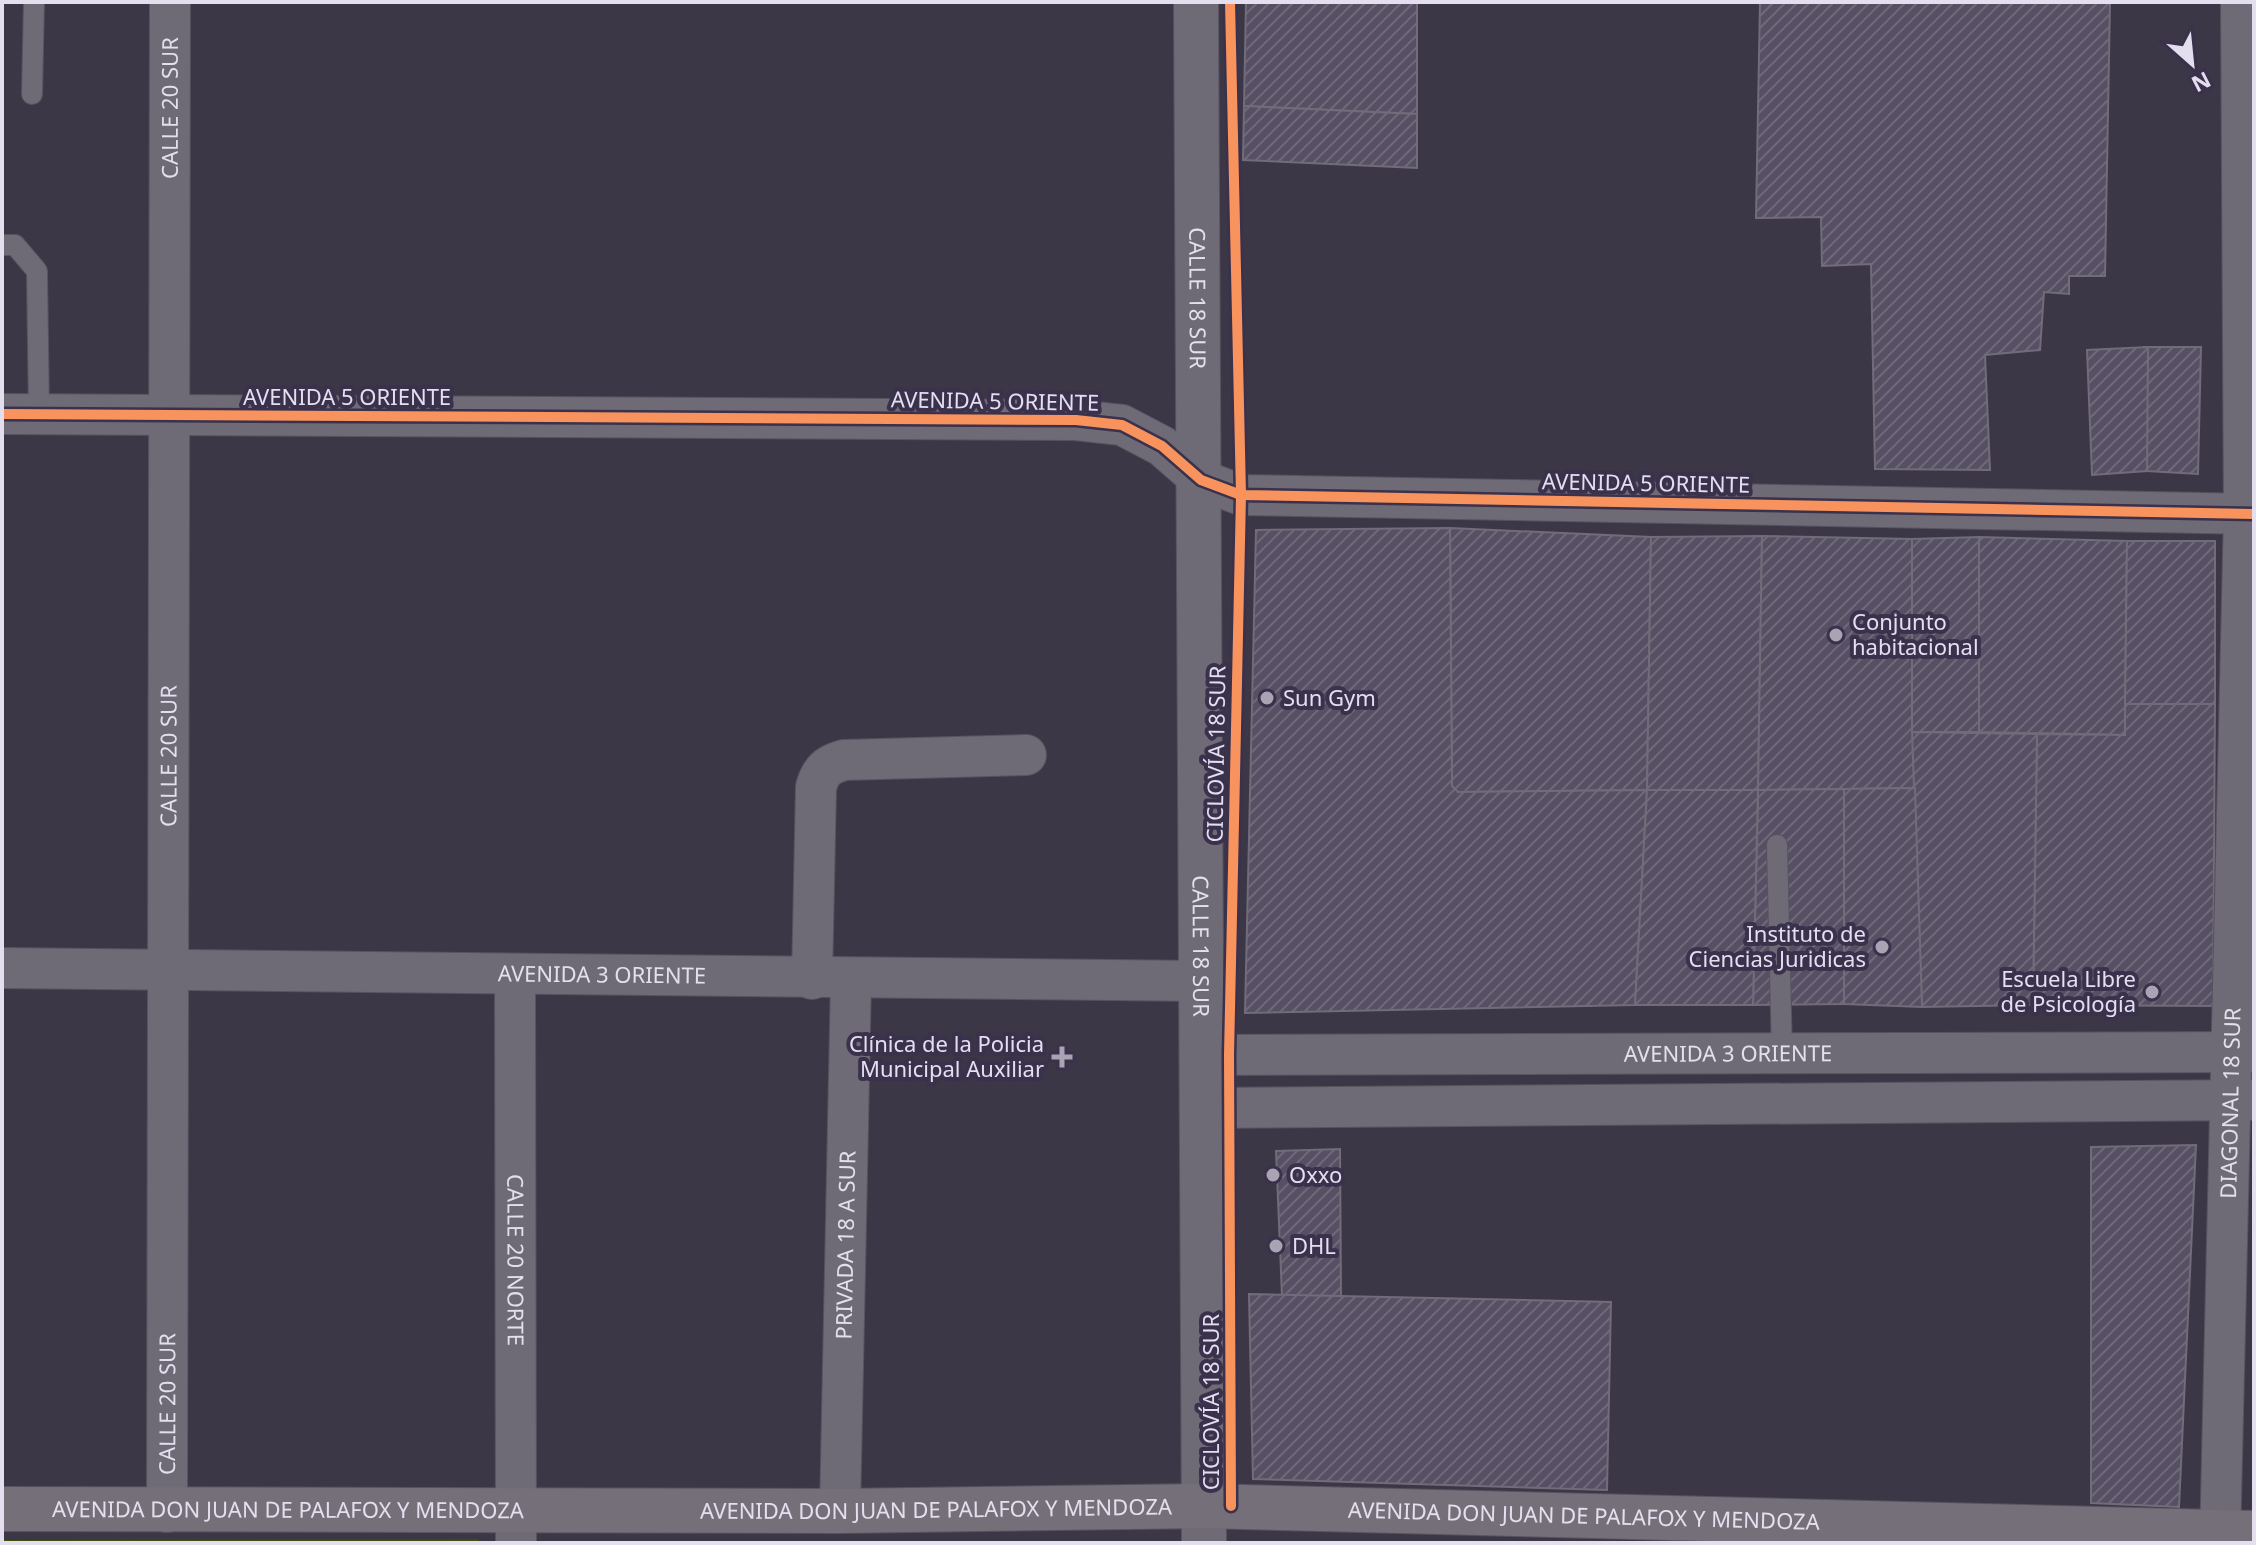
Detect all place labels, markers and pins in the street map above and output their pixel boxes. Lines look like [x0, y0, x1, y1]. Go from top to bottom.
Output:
place label: Conjunto habitacional [1852, 606, 1979, 661]
marker: Conjunto habitacional [1827, 626, 1845, 644]
place label: Sun Gym [1283, 682, 1376, 712]
marker: Sun Gym [1258, 689, 1276, 707]
place label: Instituto de Ciencias Juridicas [1689, 918, 1866, 973]
marker: Instituto de Ciencias Juridicas [1873, 938, 1891, 956]
place label: Escuela Libre de Psicología [2000, 963, 2136, 1018]
marker: Escuela Libre de Psicología [2143, 983, 2161, 1001]
place label: Clínica de la Policia Municipal Auxiliar [849, 1028, 1044, 1083]
marker: Clínica de la Policia Municipal Auxiliar [1051, 1046, 1073, 1068]
place label: Oxxo [1289, 1159, 1342, 1189]
marker: Oxxo [1264, 1166, 1282, 1184]
place label: DHL [1292, 1230, 1336, 1260]
marker: DHL [1267, 1237, 1285, 1255]

